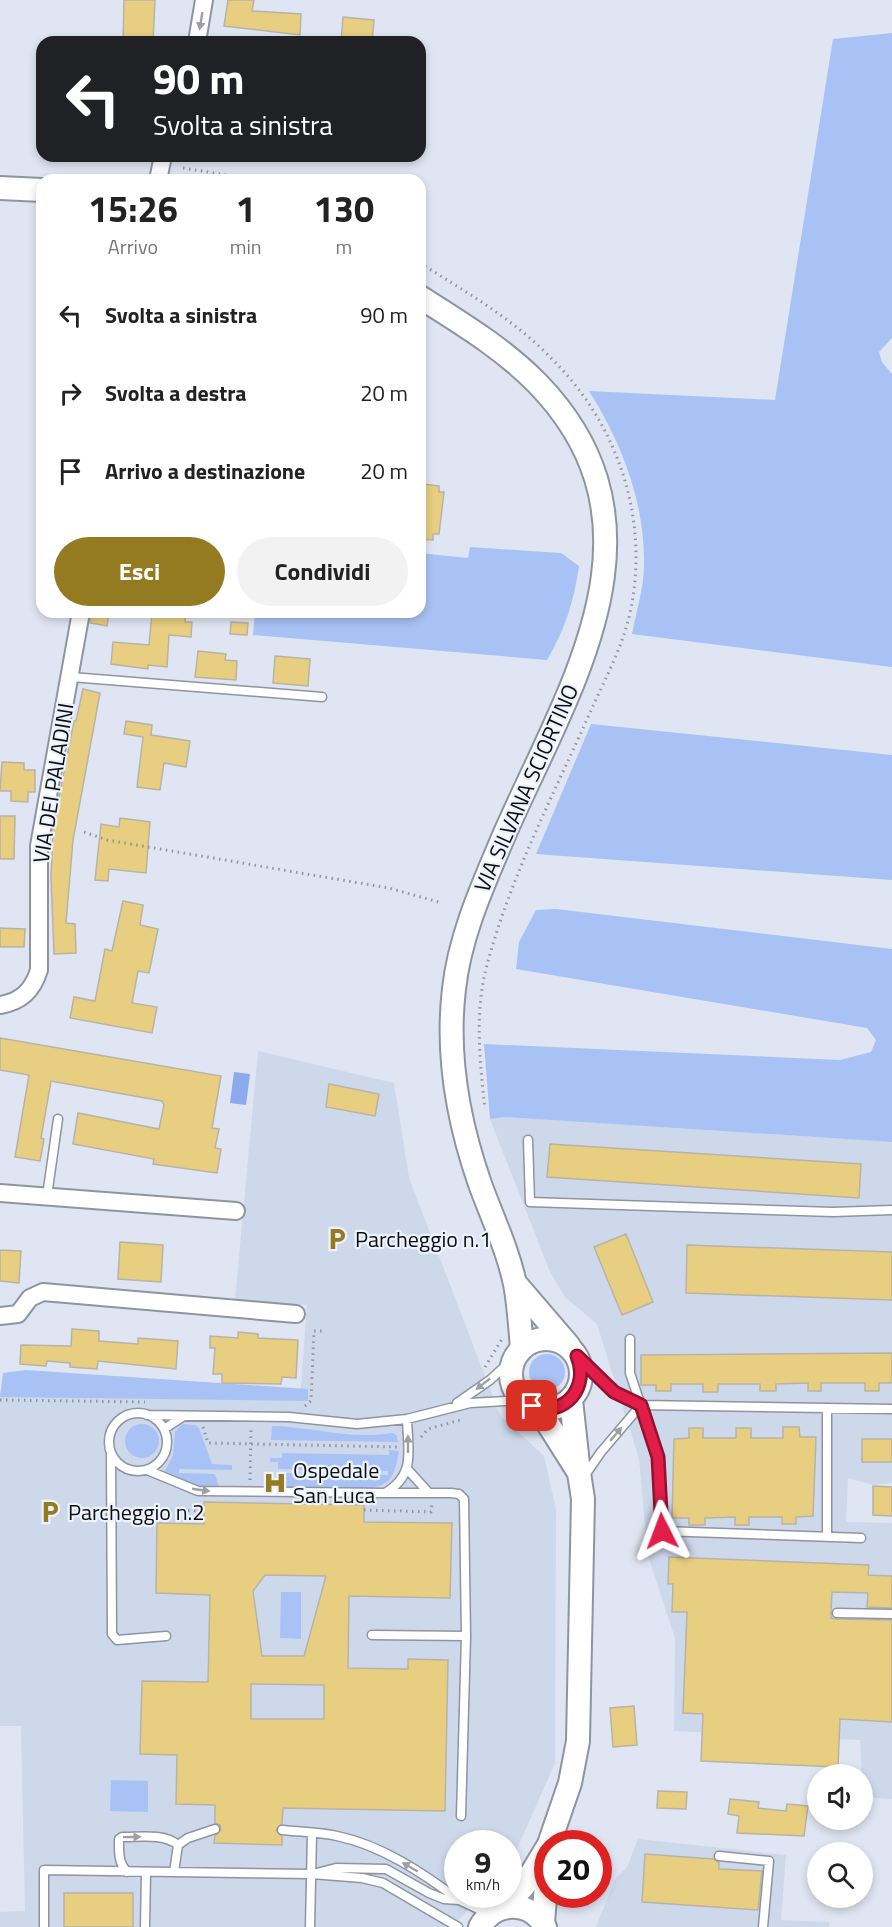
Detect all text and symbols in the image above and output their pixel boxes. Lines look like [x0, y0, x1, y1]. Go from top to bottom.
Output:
one-way arrow [196, 12, 205, 31]
text: 90 m [153, 46, 245, 110]
icon: left [54, 60, 132, 138]
text: Svolta a sinistra [153, 104, 333, 145]
text: 15:26 [88, 181, 178, 236]
text: 1 [236, 181, 256, 236]
text: 130 [314, 181, 374, 236]
text: Arrivo [108, 231, 158, 262]
text: min [230, 231, 262, 262]
text: m [335, 231, 352, 262]
text: Svolta a sinistra [105, 298, 257, 332]
text: 90 m [360, 298, 408, 332]
icon: left [54, 299, 87, 332]
text: Svolta a destra [105, 376, 247, 410]
text: 20 m [360, 376, 408, 410]
icon: right [54, 377, 87, 410]
text: Arrivo a destinazione [105, 454, 305, 488]
text: 20 m [360, 454, 408, 488]
icon: arrive [54, 455, 87, 488]
button: Esci [54, 537, 225, 606]
button: Condividi [237, 537, 408, 606]
street label: VIA SILVANA SCIORTINO [465, 679, 587, 897]
street label: VIA DEI PALADINI [24, 700, 82, 866]
place label: Parcheggio n.1 [355, 1222, 492, 1256]
parking icon: Parcheggio n.1 [324, 1226, 350, 1252]
one-way arrow [476, 1378, 491, 1390]
pin [506, 1380, 557, 1431]
icon: arrive [515, 1389, 548, 1422]
one-way arrow [609, 1427, 622, 1442]
one-way arrow [403, 1435, 413, 1454]
place label: Ospedale San Luca [293, 1453, 379, 1512]
hospital icon: Ospedale San Luca [262, 1470, 288, 1496]
one-way arrow [192, 1485, 211, 1494]
place label: Parcheggio n.2 [68, 1495, 205, 1529]
parking icon: Parcheggio n.2 [37, 1499, 63, 1525]
position arrow [630, 1499, 694, 1563]
map controls [807, 1764, 873, 1908]
button: sound [807, 1764, 873, 1830]
speed limit sign: 20 [534, 1830, 612, 1908]
one-way arrow [123, 1833, 142, 1842]
text: 9 [475, 1839, 491, 1885]
button: search [807, 1842, 873, 1908]
one-way arrow [402, 1862, 418, 1873]
text: km/h [466, 1873, 500, 1896]

